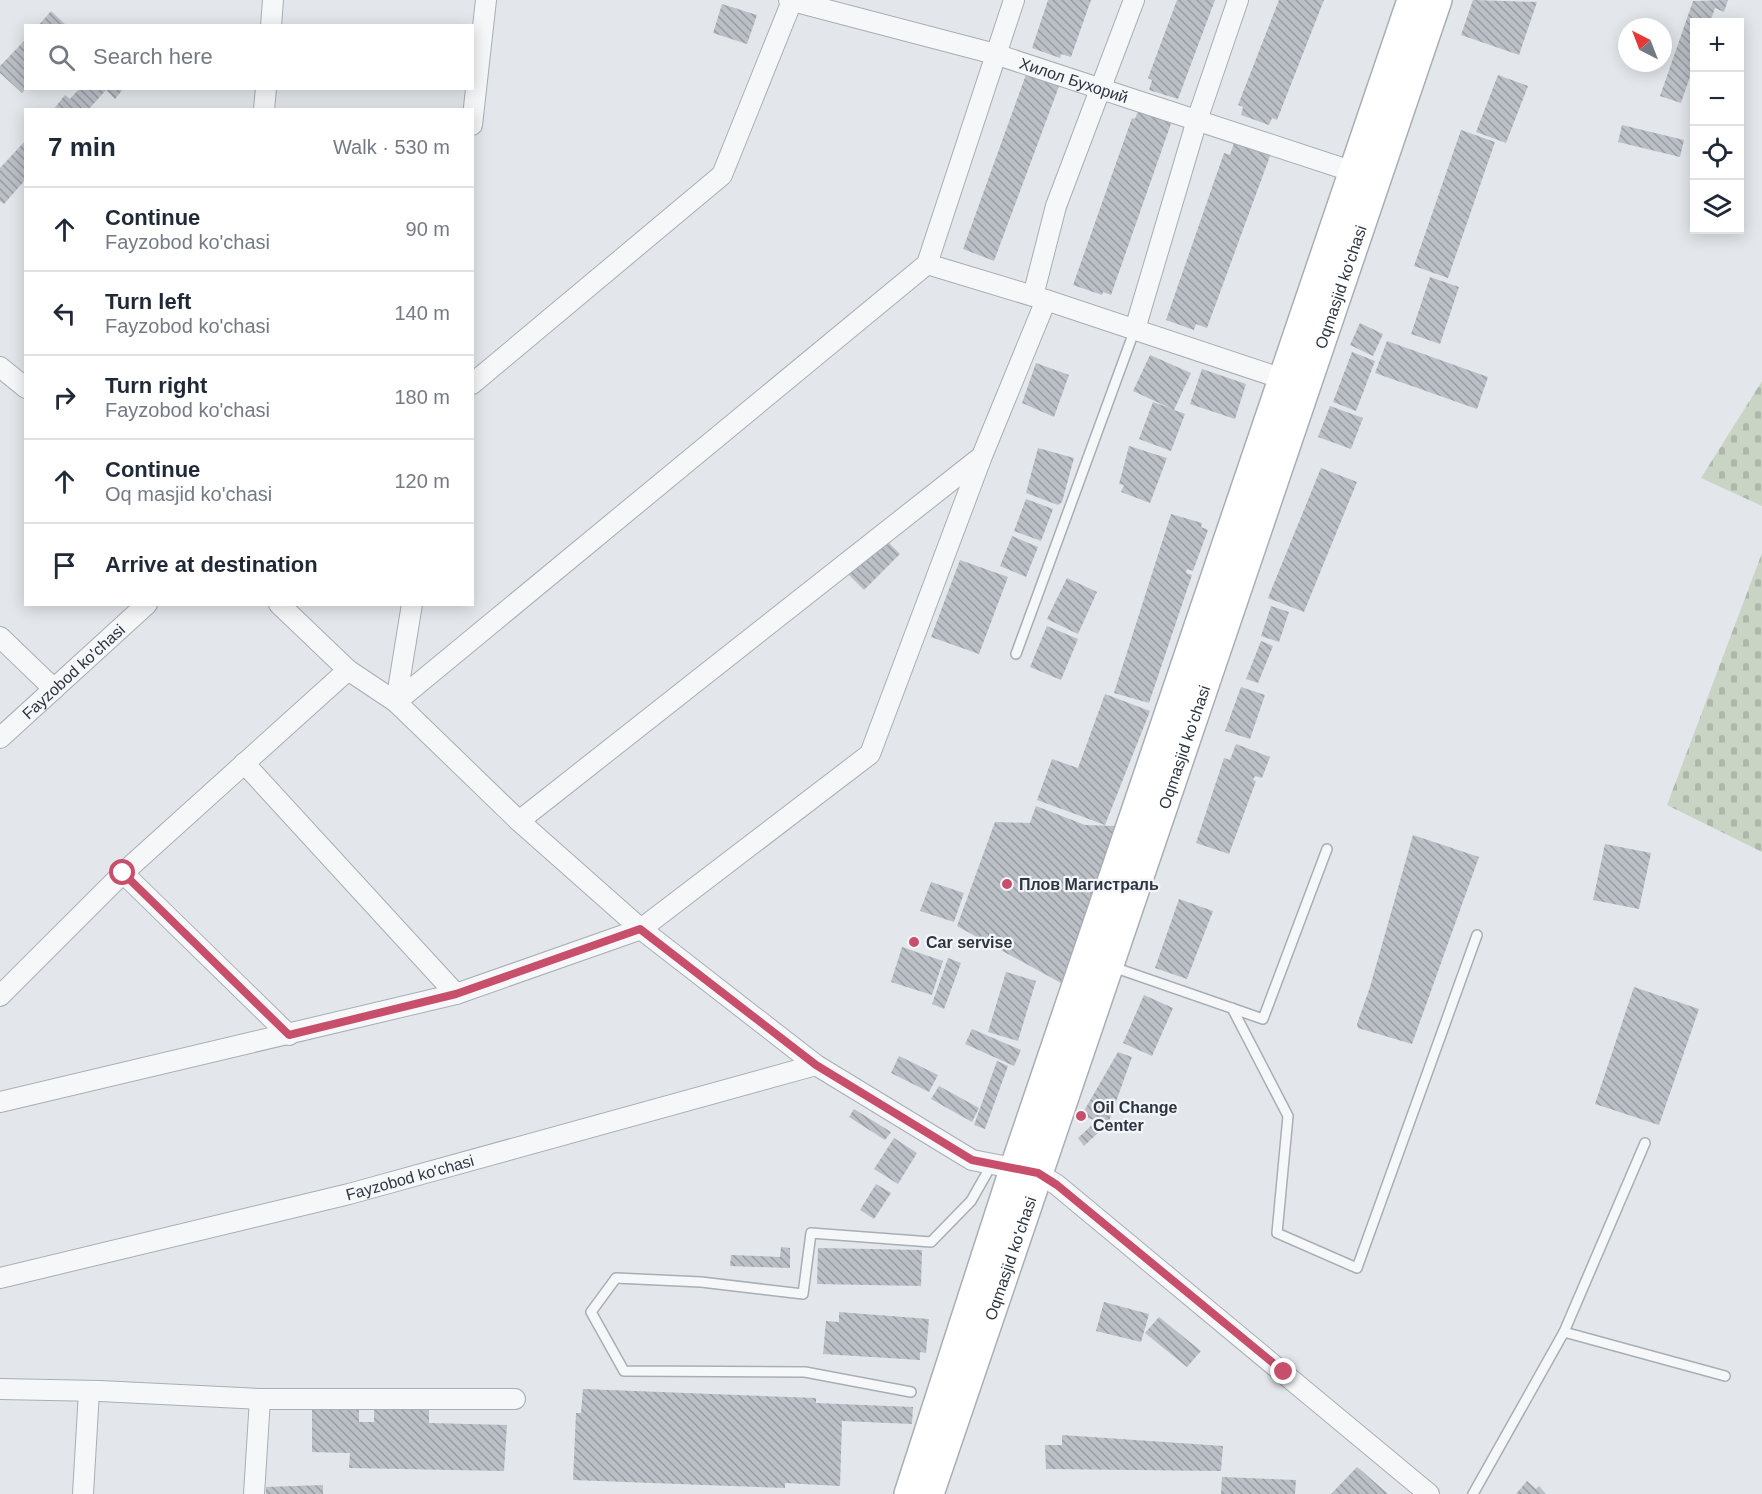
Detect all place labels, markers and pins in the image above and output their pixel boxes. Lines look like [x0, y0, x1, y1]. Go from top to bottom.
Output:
place label: Плов Магистраль [1019, 876, 1159, 893]
marker: Плов Магистраль [1000, 877, 1014, 891]
place label: Car servise [926, 934, 1012, 951]
marker: Car servise [907, 935, 921, 949]
place label: Oil Change Center [1093, 1099, 1178, 1134]
marker: Oil Change Center [1074, 1109, 1088, 1123]

